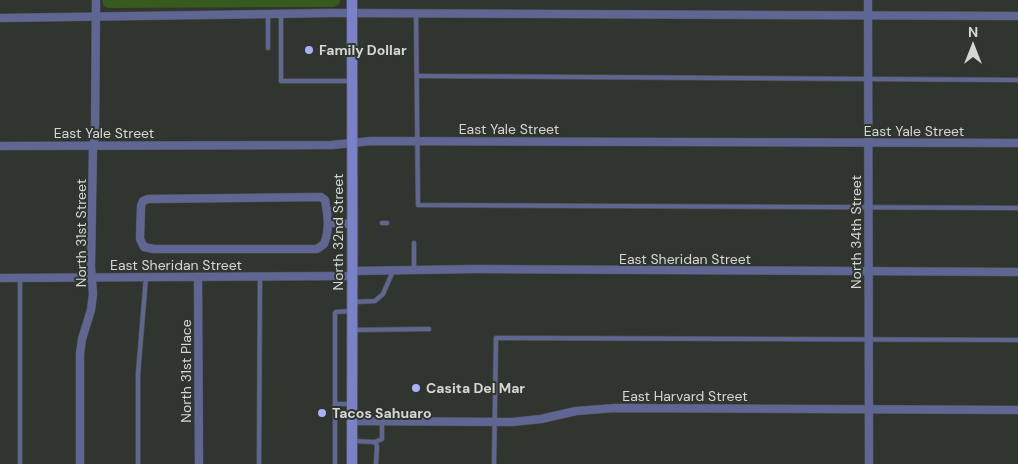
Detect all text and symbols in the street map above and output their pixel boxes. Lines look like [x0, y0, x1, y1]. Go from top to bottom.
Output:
north arrow [948, 20, 998, 70]
text: N [968, 23, 978, 41]
place label: Family Dollar [319, 41, 407, 59]
marker: Family Dollar [303, 44, 315, 56]
street label: East Yale Street [459, 120, 559, 138]
street label: East Yale Street [864, 122, 964, 140]
street label: East Yale Street [54, 124, 154, 142]
street label: North 32nd Street [329, 174, 347, 290]
street label: North 34th Street [847, 175, 865, 289]
street label: North 31st Street [72, 179, 90, 287]
street label: East Sheridan Street [619, 250, 751, 268]
street label: East Sheridan Street [110, 256, 242, 274]
street label: North 31st Place [177, 319, 195, 423]
place label: Casita Del Mar [426, 379, 525, 397]
marker: Casita Del Mar [410, 382, 422, 394]
street label: East Harvard Street [622, 387, 748, 405]
place label: Tacos Sahuaro [332, 404, 431, 422]
marker: Tacos Sahuaro [316, 407, 328, 419]

